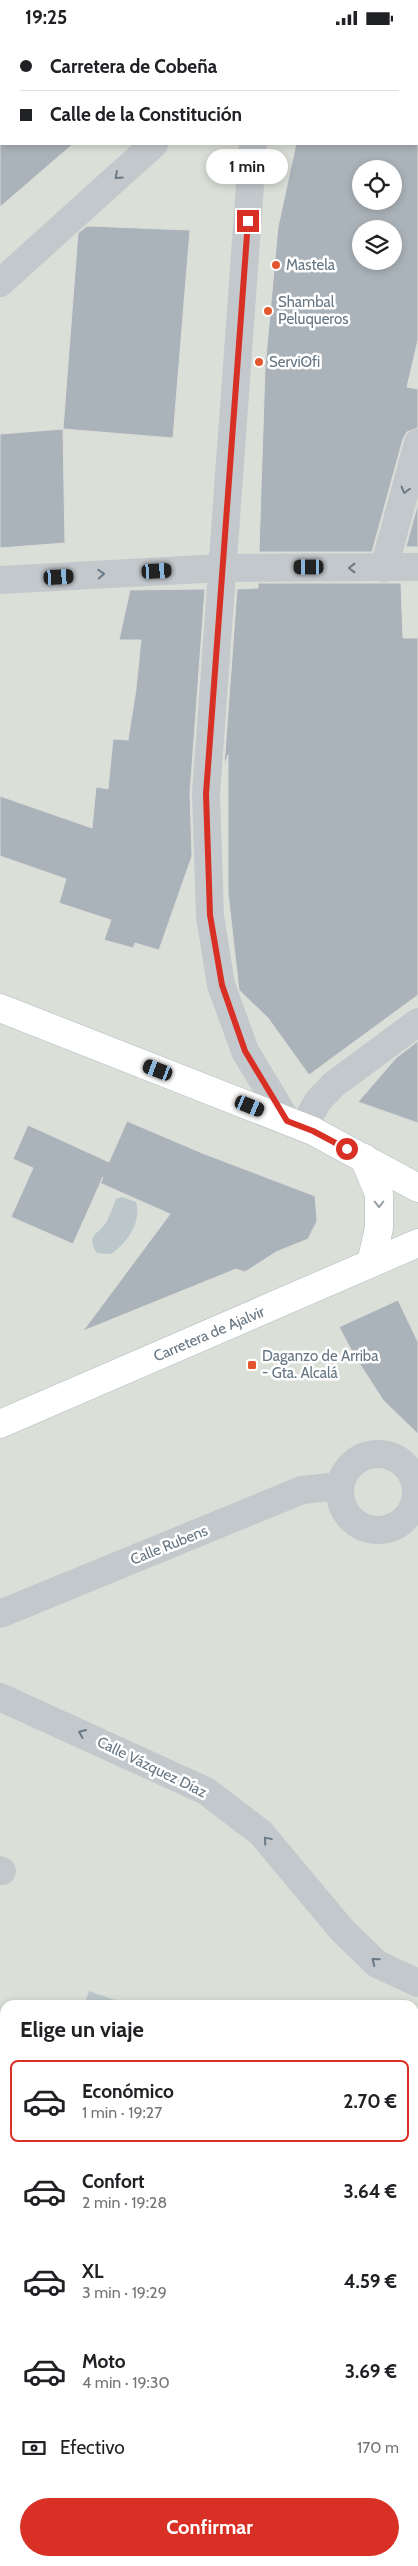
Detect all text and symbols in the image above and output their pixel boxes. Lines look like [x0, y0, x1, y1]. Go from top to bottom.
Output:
text: 19:25 [25, 6, 67, 29]
text: Carretera de Cobeña [50, 55, 217, 78]
text: Calle de la Constitución [50, 103, 242, 126]
callout: 1 min [207, 149, 289, 183]
text: 1 min [229, 157, 265, 176]
map controls [352, 160, 402, 270]
button: locate [352, 160, 402, 210]
one-way arrow [114, 171, 123, 180]
route end [237, 210, 259, 232]
button: layers [352, 220, 402, 270]
place label: Mastela [286, 256, 336, 274]
marker: Mastela [270, 259, 282, 271]
place label: Shambal Peluqueros [278, 293, 348, 328]
marker: Shambal Peluqueros [262, 305, 274, 317]
place label: ServiOfi [269, 353, 320, 371]
marker: ServiOfi [253, 356, 265, 368]
one-way arrow [400, 485, 411, 494]
car [294, 560, 324, 575]
car [141, 563, 172, 579]
one-way arrow [348, 563, 356, 573]
car [43, 569, 74, 585]
one-way arrow [97, 569, 105, 580]
car [141, 1058, 174, 1082]
car [233, 1093, 266, 1119]
route start [336, 1138, 358, 1160]
one-way arrow [374, 1200, 384, 1208]
street label: Carretera de Ajalvir [151, 1302, 268, 1366]
place label: Daganzo de Arriba - Gta. Alcalá [262, 1347, 379, 1382]
marker: Daganzo de Arriba - Gta. Alcalá [246, 1359, 258, 1371]
street label: Calle Rubens [128, 1521, 210, 1569]
one-way arrow [78, 1729, 87, 1740]
street label: Calle Vázquez Díaz [94, 1733, 210, 1801]
one-way arrow [264, 1836, 273, 1845]
one-way arrow [372, 1958, 381, 1966]
text: Elige un viaje [20, 2016, 144, 2043]
icon: car [22, 2079, 67, 2124]
text: Económico [82, 2080, 174, 2103]
text: 2.70 € [343, 2090, 397, 2113]
text: 1 min · 19:27 [82, 2103, 162, 2122]
icon: car [22, 2169, 67, 2214]
text: Confort [82, 2170, 145, 2193]
text: 3.64 € [344, 2180, 397, 2203]
text: 2 min · 19:28 [82, 2193, 167, 2212]
icon: car [22, 2259, 67, 2304]
text: XL [82, 2260, 103, 2283]
text: 4.59 € [344, 2270, 397, 2293]
text: 3 min · 19:29 [82, 2283, 167, 2302]
icon: car [22, 2349, 67, 2394]
text: Moto [82, 2350, 126, 2373]
text: 3.69 € [345, 2360, 397, 2383]
text: 4 min · 19:30 [82, 2373, 170, 2392]
icon: cash [20, 2434, 48, 2462]
text: Efectivo [60, 2436, 125, 2459]
text: 170 m [357, 2438, 399, 2457]
button: Confirmar [20, 2498, 399, 2556]

